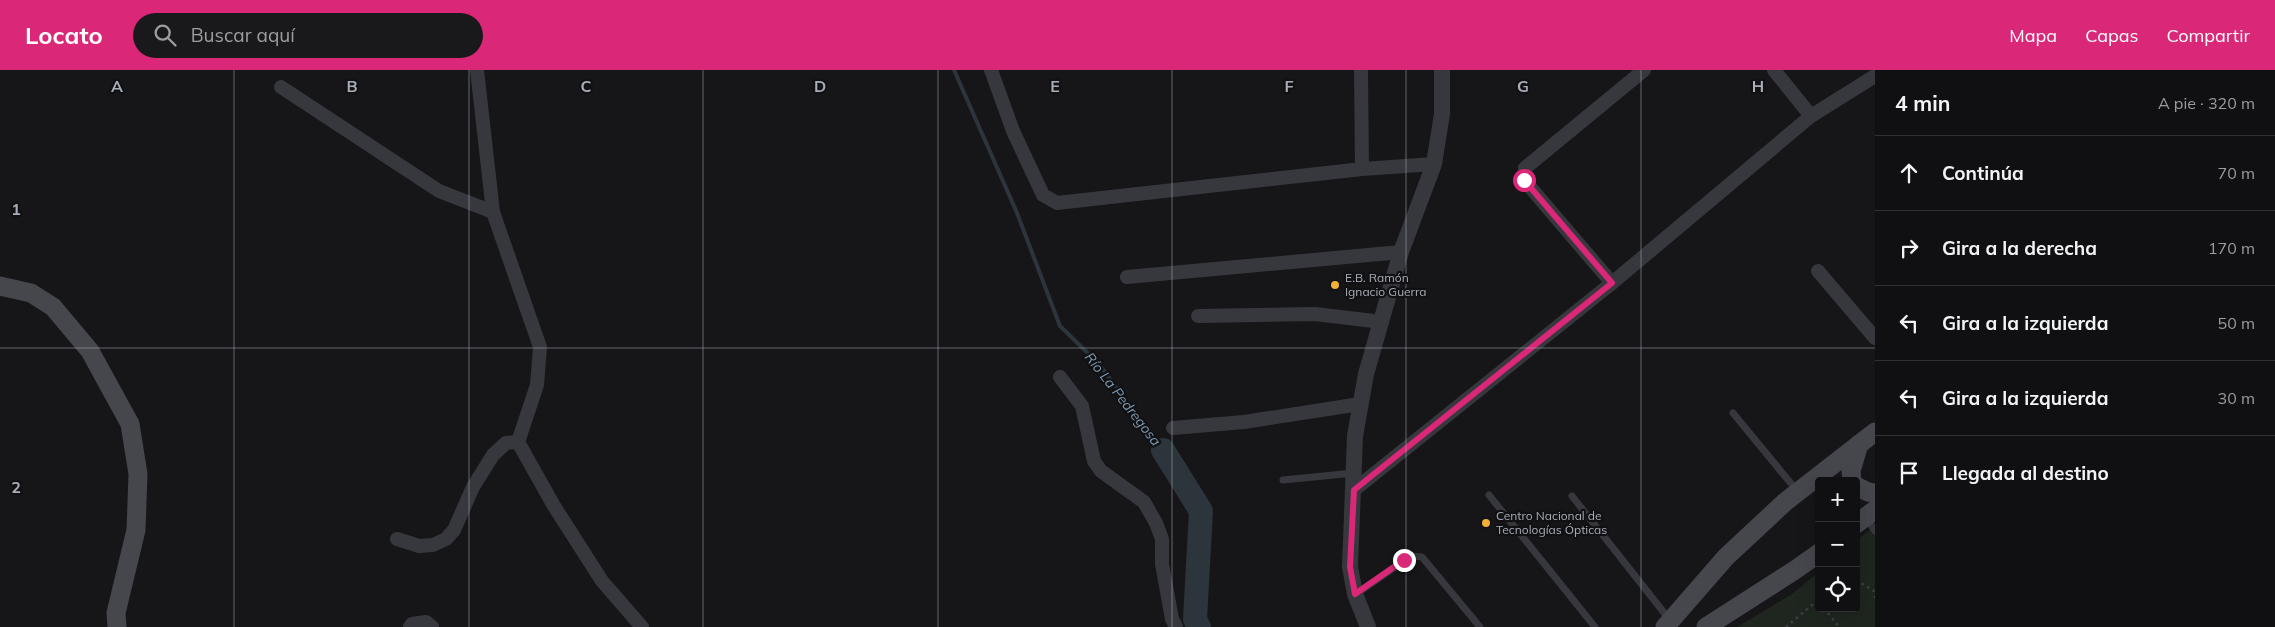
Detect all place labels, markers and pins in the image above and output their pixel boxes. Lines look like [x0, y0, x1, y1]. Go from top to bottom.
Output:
place label: E.B. Ramón Ignacio Guerra [1345, 270, 1426, 299]
marker: E.B. Ramón Ignacio Guerra [1329, 279, 1341, 291]
place label: Centro Nacional de Tecnologías Ópticas [1496, 508, 1607, 537]
marker: Centro Nacional de Tecnologías Ópticas [1480, 517, 1492, 529]

